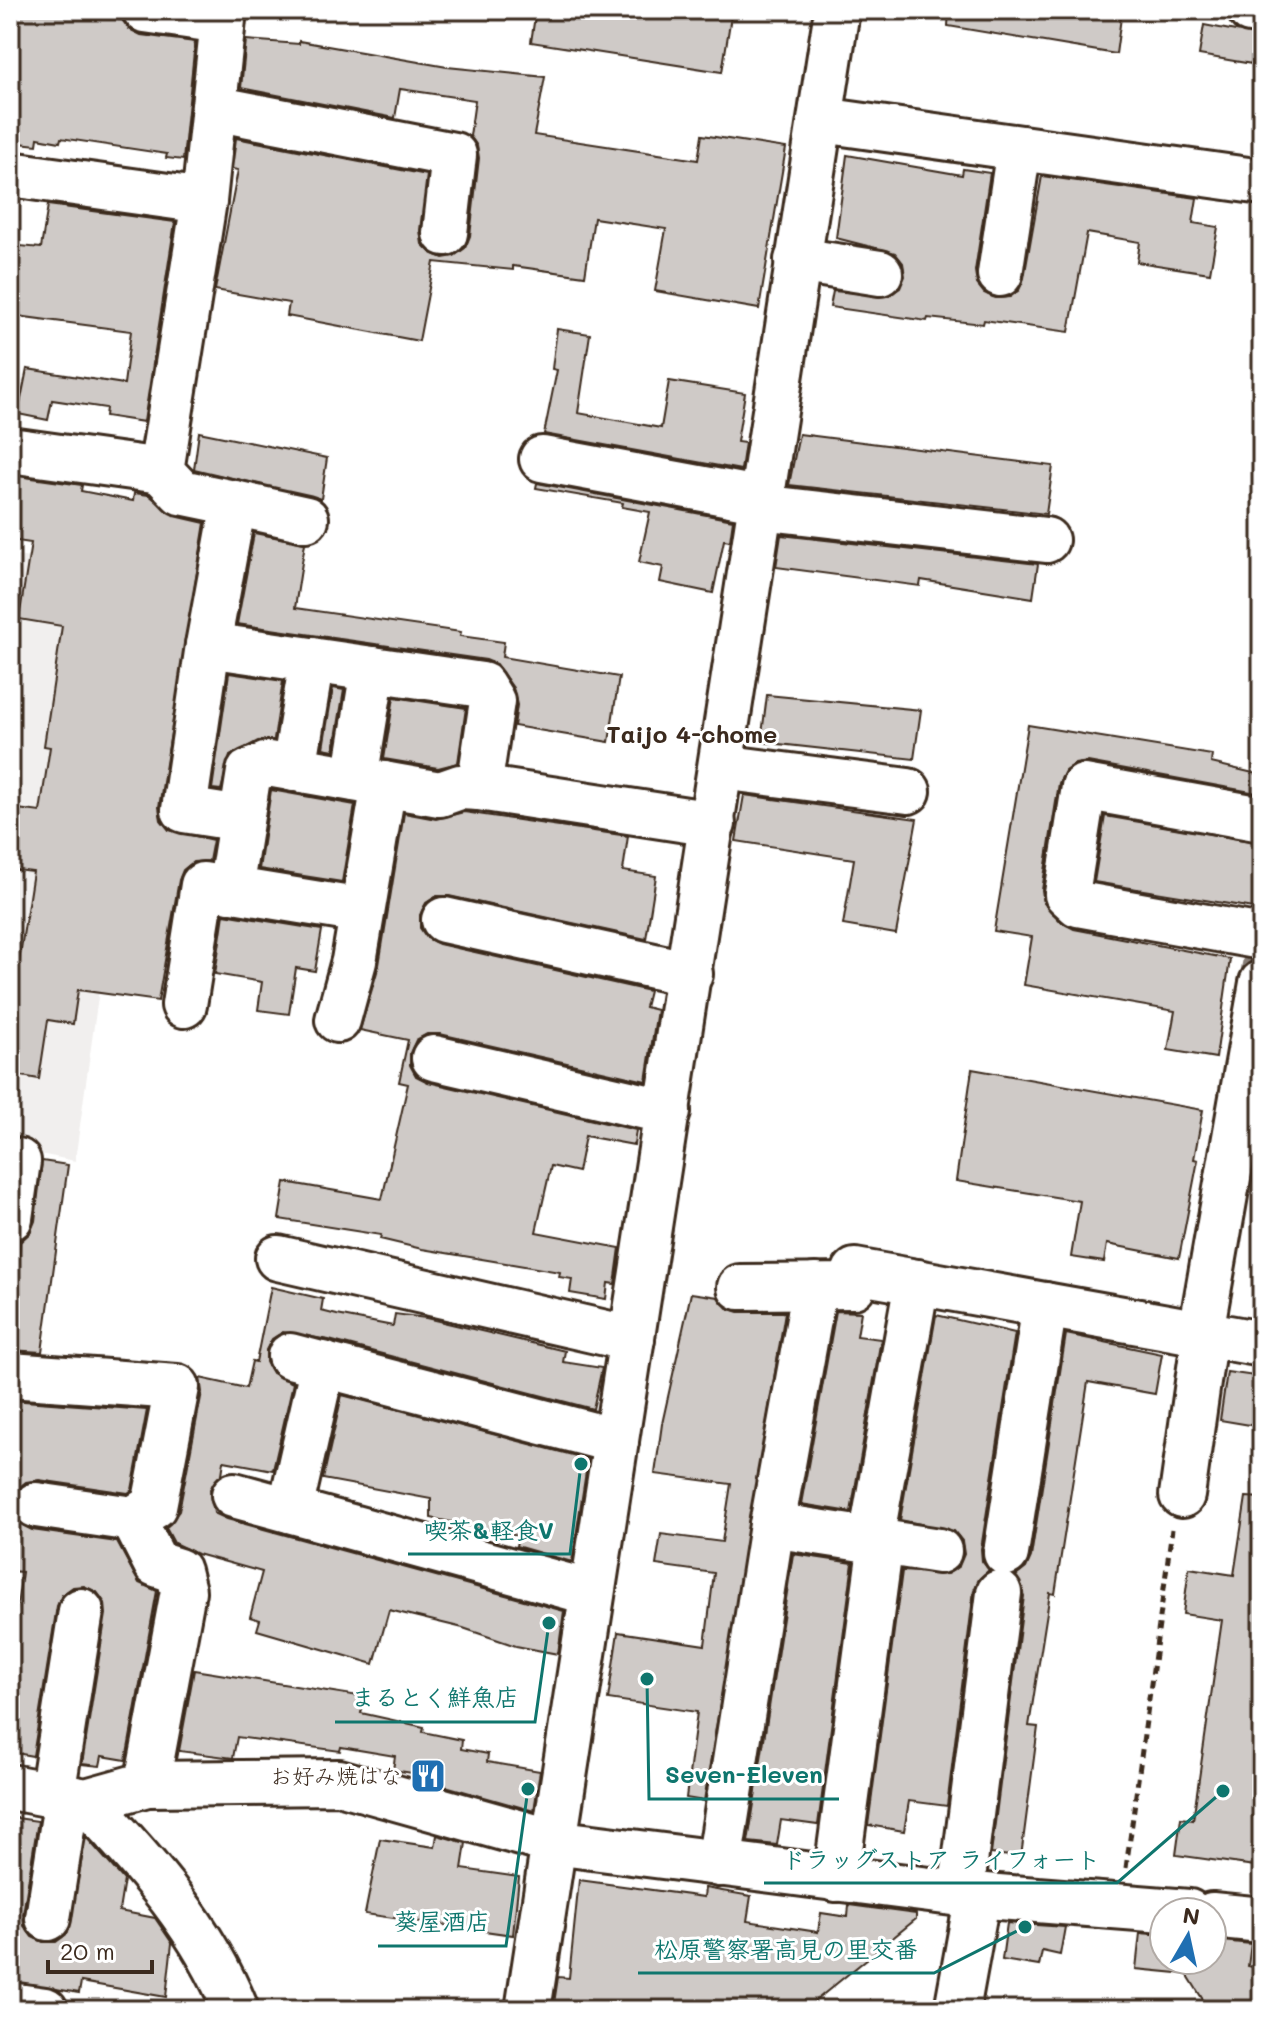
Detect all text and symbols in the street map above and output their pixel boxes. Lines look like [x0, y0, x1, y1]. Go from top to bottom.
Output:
district label: Taijo 4-chome [607, 718, 777, 749]
callout: 喫茶&軽食V [408, 1506, 570, 1554]
text: 喫茶&軽食V [424, 1514, 554, 1545]
callout: まるとく鮮魚店 [335, 1674, 535, 1722]
text: まるとく鮮魚店 [351, 1681, 519, 1712]
callout: Seven-Eleven [649, 1751, 839, 1799]
restaurant icon: お好み焼はな [409, 1757, 447, 1795]
text: Seven-Eleven [665, 1758, 823, 1789]
place label: お好み焼はな [270, 1761, 402, 1790]
callout: ドラッグストア ライフォート [764, 1835, 1117, 1883]
text: ドラッグストア ライフォート [782, 1843, 1100, 1874]
north arrow [1148, 1896, 1228, 1976]
callout: 葵屋酒店 [378, 1898, 506, 1946]
text: N [1181, 1900, 1202, 1931]
text: 葵屋酒店 [394, 1905, 490, 1936]
scale bar [48, 1924, 152, 1974]
callout: 松原警察署高見の里交番 [638, 1925, 934, 1973]
text: 松原警察署高見の里交番 [654, 1933, 918, 1964]
text: 20 m [60, 1935, 115, 1966]

